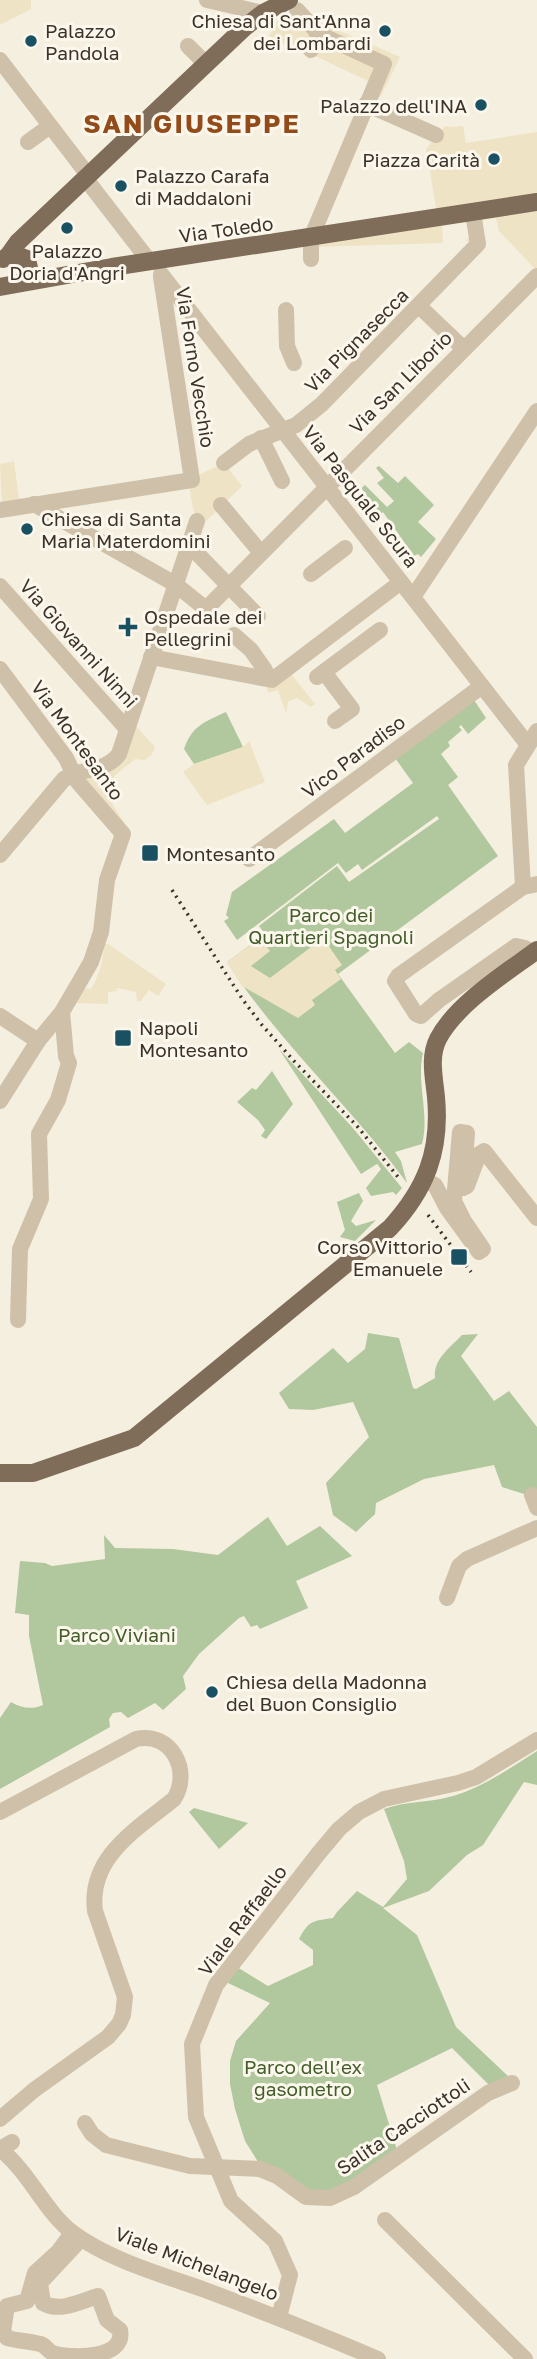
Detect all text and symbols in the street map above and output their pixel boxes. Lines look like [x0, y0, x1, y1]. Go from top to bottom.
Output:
place label: Chiesa di Sant'Anna dei Lombardi [192, 9, 371, 54]
place label: Palazzo Pandola [45, 19, 120, 64]
marker: Chiesa di Sant'Anna dei Lombardi [377, 23, 393, 39]
marker: Palazzo Pandola [23, 33, 39, 49]
place label: Palazzo dell'INA [320, 94, 467, 117]
marker: Palazzo dell'INA [473, 97, 489, 113]
district label: SAN GIUSEPPE [83, 108, 301, 139]
place label: Piazza Carità [362, 148, 480, 171]
marker: Piazza Carità [486, 151, 502, 167]
place label: Palazzo Carafa di Maddaloni [135, 164, 269, 209]
marker: Palazzo Carafa di Maddaloni [113, 178, 129, 194]
street label: Via Toledo [177, 211, 275, 247]
marker: Palazzo Doria d'Angri [59, 220, 75, 236]
place label: Palazzo Doria d'Angri [9, 239, 125, 284]
street label: Via Pignasecca [299, 283, 413, 397]
street label: Via Forno Vecchio [172, 285, 220, 449]
street label: Via San Liborio [344, 326, 456, 438]
street label: Via Pasquale Scura [298, 420, 424, 572]
place label: Chiesa di Santa Maria Materdomini [41, 507, 211, 552]
marker: Chiesa di Santa Maria Materdomini [19, 521, 35, 537]
street label: Via Giovanni Ninni [15, 574, 143, 712]
place label: Ospedale dei Pellegrini [144, 605, 263, 650]
marker: Ospedale dei Pellegrini [118, 617, 138, 637]
street label: Via Montesanto [27, 676, 129, 804]
street label: Vico Paradiso [297, 710, 409, 802]
place label: Montesanto [166, 842, 275, 865]
marker: Montesanto [140, 843, 160, 863]
park label: Parco dei Quartieri Spagnoli [248, 903, 414, 948]
place label: Napoli Montesanto [139, 1016, 248, 1061]
marker: Napoli Montesanto [113, 1028, 133, 1048]
place label: Corso Vittorio Emanuele [317, 1235, 443, 1280]
marker: Corso Vittorio Emanuele [449, 1247, 469, 1267]
park label: Parco Viviani [58, 1623, 176, 1646]
place label: Chiesa della Madonna del Buon Consiglio [226, 1670, 427, 1715]
marker: Chiesa della Madonna del Buon Consiglio [204, 1684, 220, 1700]
street label: Viale Raffaello [193, 1860, 291, 1980]
park label: Parco dell’ex gasometro [244, 2055, 362, 2100]
street label: Salita Cacciottoli [332, 2073, 474, 2179]
street label: Viale Michelangelo [112, 2221, 282, 2305]

